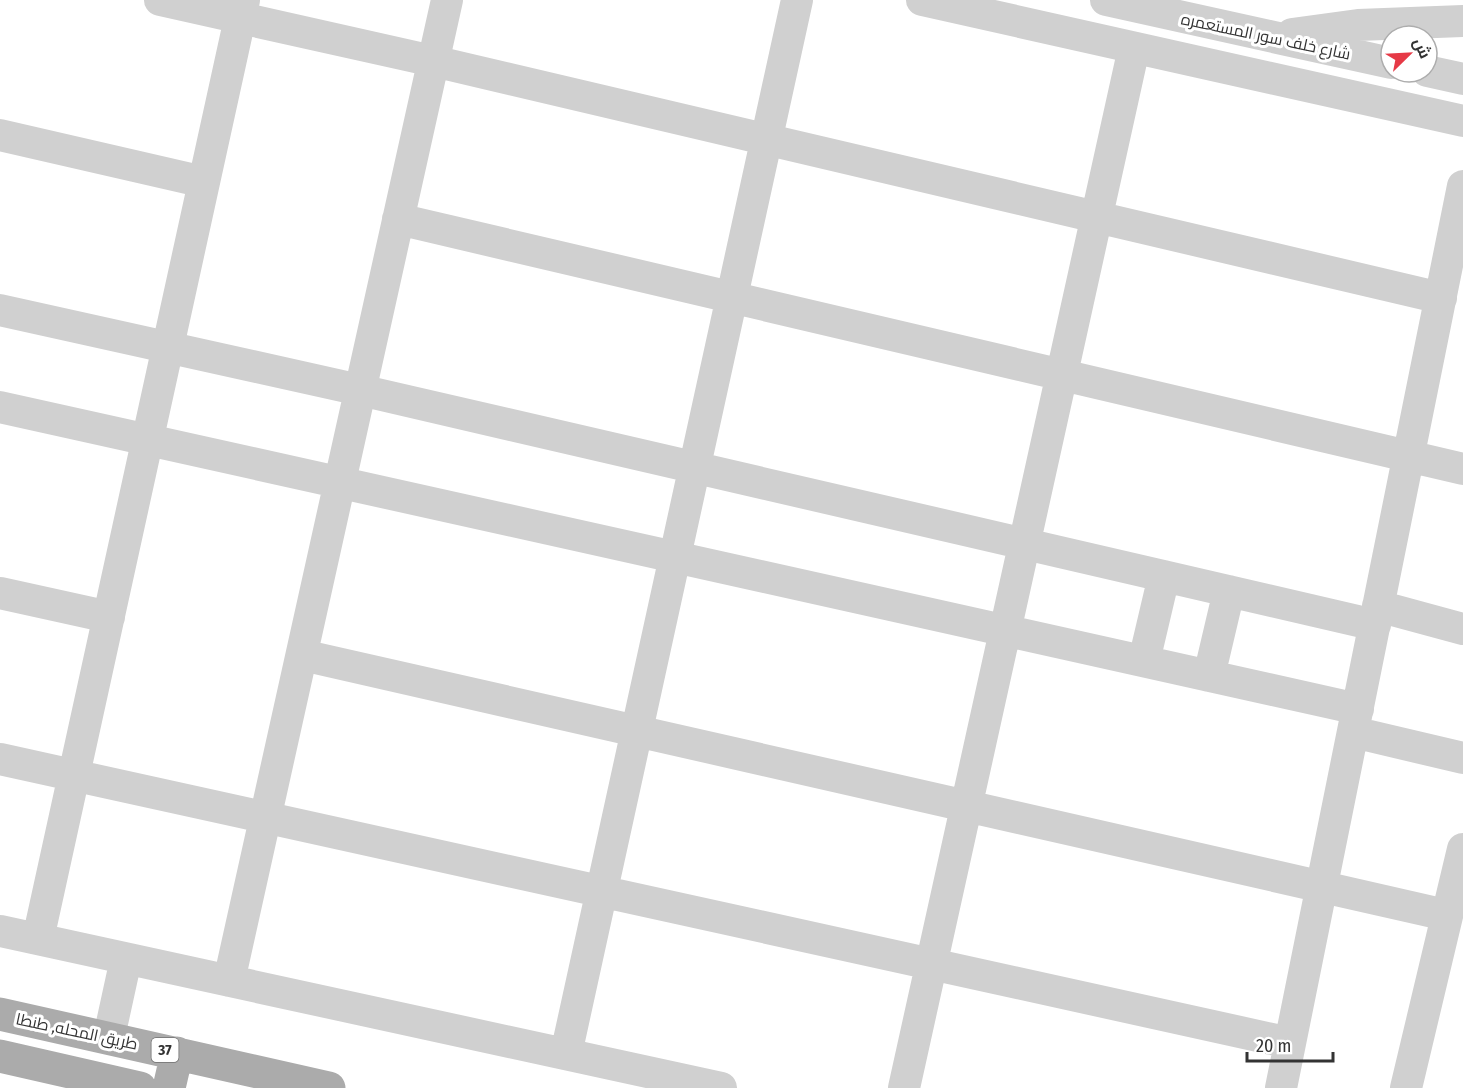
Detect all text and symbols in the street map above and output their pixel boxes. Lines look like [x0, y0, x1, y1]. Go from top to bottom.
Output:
street label: شارع خلف سور المستعمره [1179, 9, 1352, 66]
north arrow [1379, 24, 1439, 84]
text: ش [1409, 35, 1435, 61]
street label: طريق المحله, طنطا [14, 1009, 140, 1055]
scale bar [1247, 1025, 1332, 1063]
text: 20 m [1256, 1035, 1291, 1057]
road number: 37 [152, 1038, 178, 1062]

